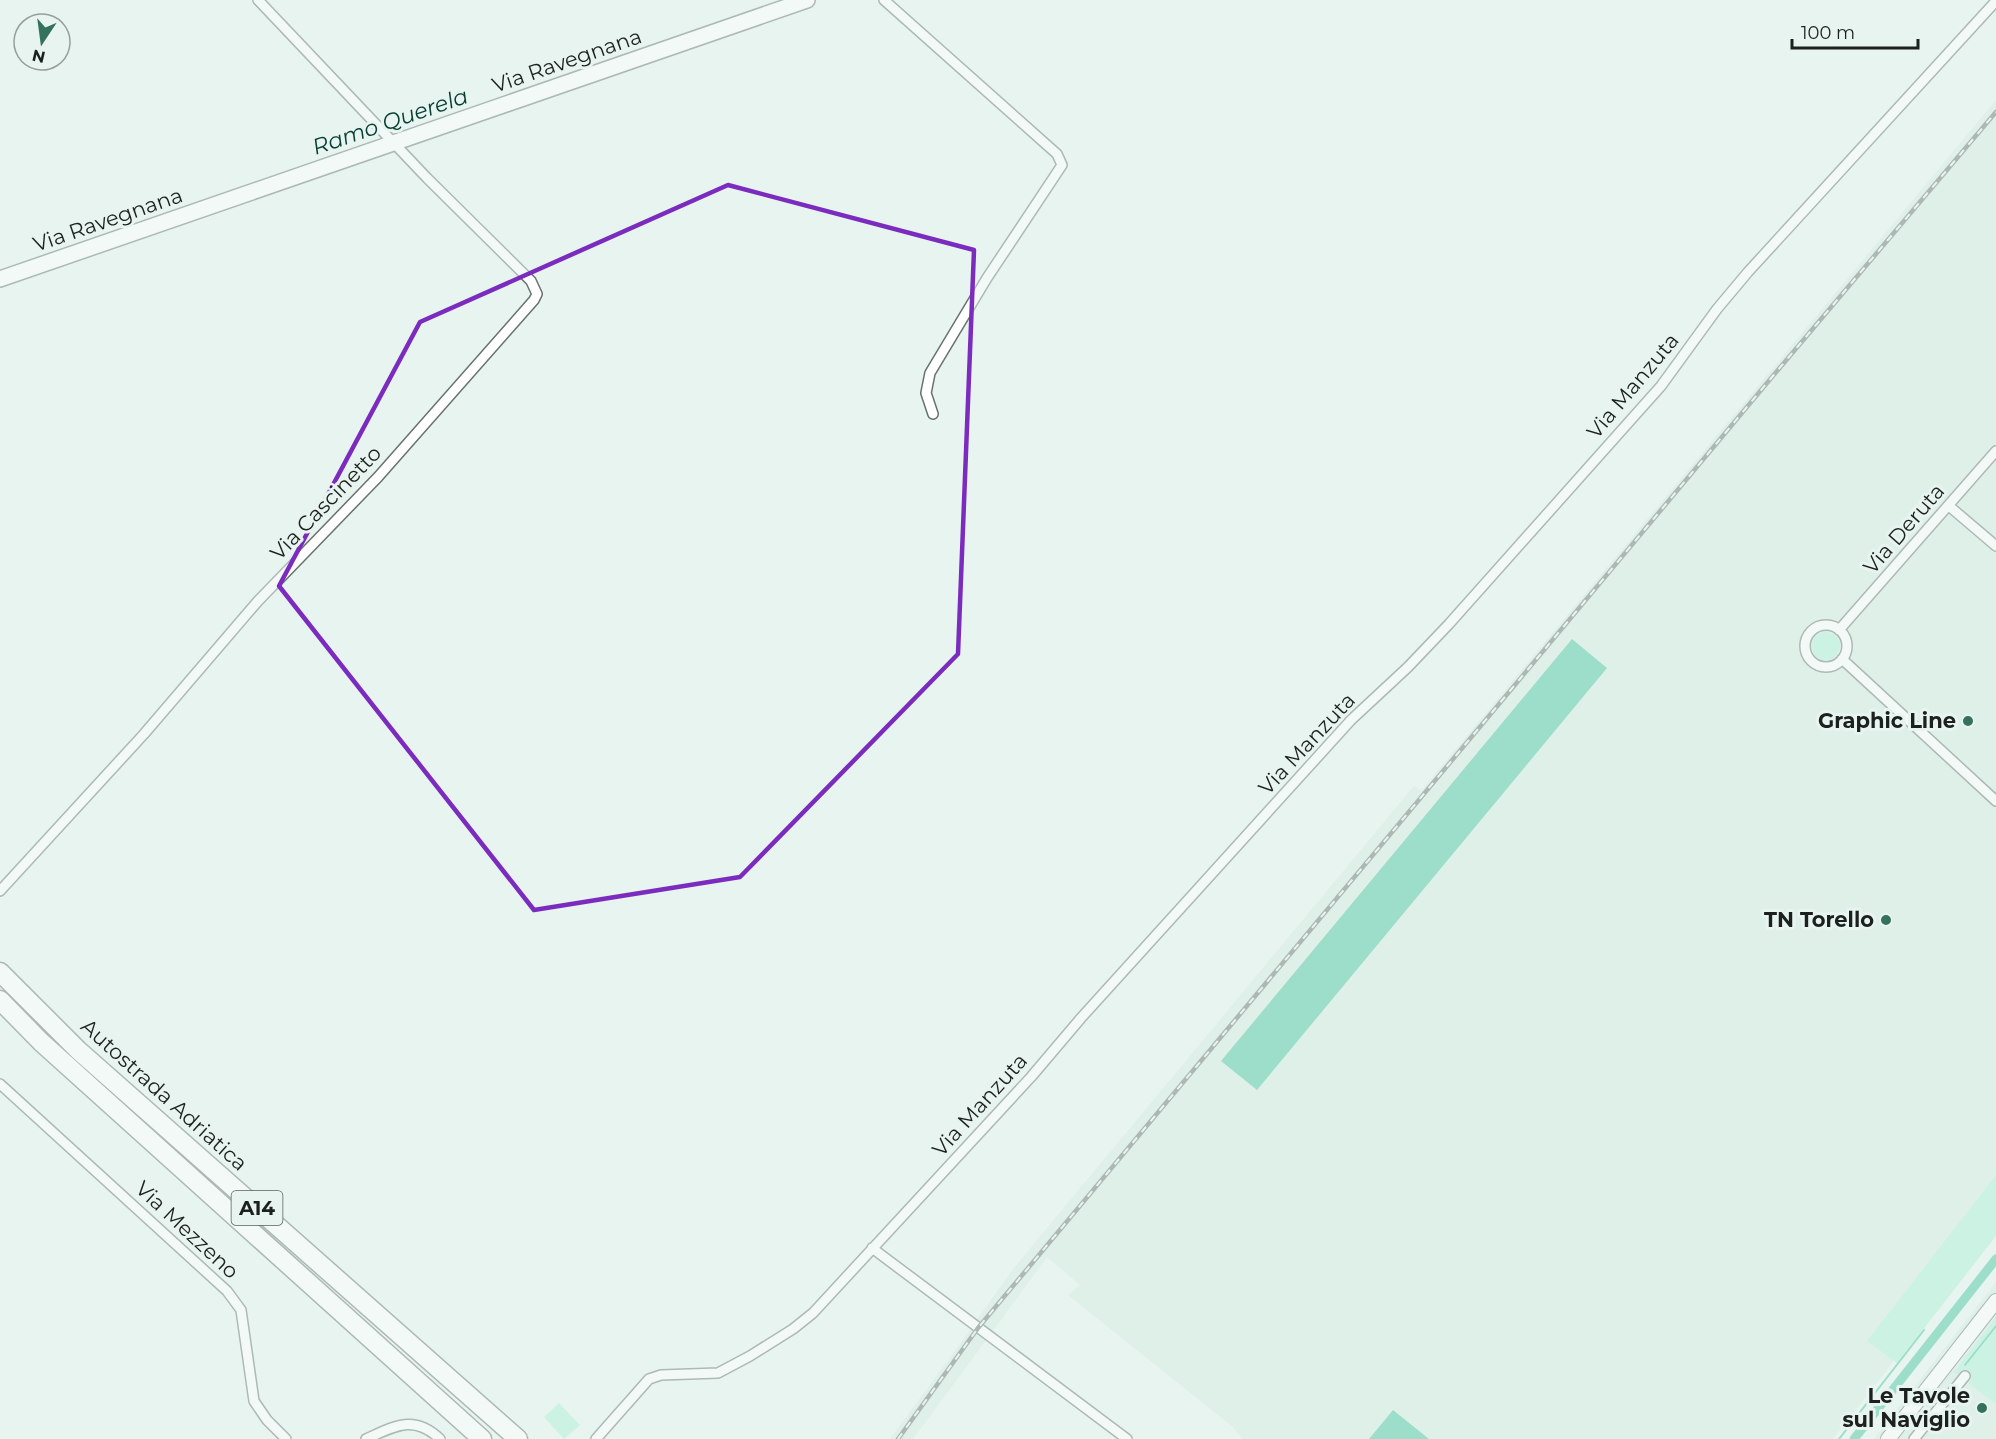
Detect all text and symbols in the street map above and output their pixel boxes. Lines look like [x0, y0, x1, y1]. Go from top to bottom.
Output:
north arrow [12, 12, 72, 72]
scale bar [1792, 12, 1918, 50]
text: 100 m [1801, 22, 1855, 44]
street label: Via Ravegnana [489, 23, 645, 98]
text: N [30, 45, 47, 67]
water label: Ramo Querela [309, 82, 472, 161]
street label: Via Ravegnana [30, 182, 186, 257]
street label: Via Manzuta [1581, 328, 1684, 443]
street label: Via Cascinetto [265, 440, 386, 565]
street label: Via Deruta [1858, 479, 1949, 579]
street label: Via Manzuta [1253, 688, 1360, 800]
place label: Graphic Line [1818, 708, 1956, 733]
marker: Graphic Line [1961, 714, 1975, 728]
place label: TN Torello [1764, 907, 1874, 932]
marker: TN Torello [1879, 913, 1893, 927]
street label: Autostrada Adriatica [76, 1013, 253, 1176]
street label: Via Manzuta [927, 1048, 1032, 1161]
street label: Via Mezzeno [131, 1176, 244, 1284]
road number: A14 [232, 1191, 282, 1225]
place label: Le Tavole sul Naviglio [1842, 1383, 1970, 1432]
marker: Le Tavole sul Naviglio [1975, 1401, 1989, 1415]

